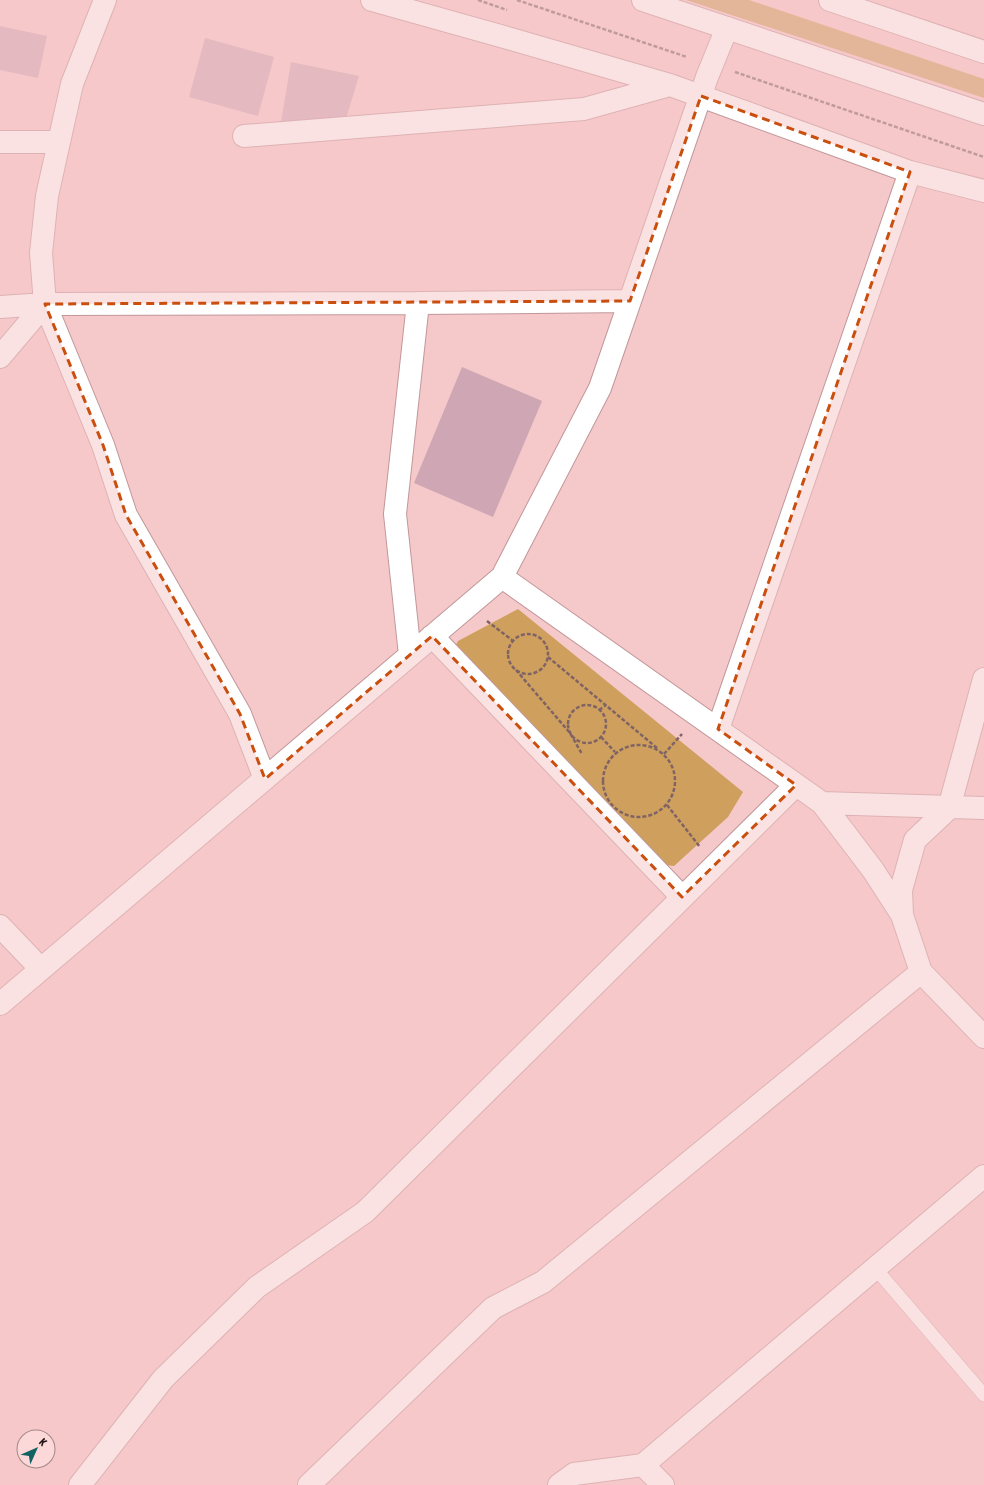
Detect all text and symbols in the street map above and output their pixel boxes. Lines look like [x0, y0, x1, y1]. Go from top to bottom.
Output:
north arrow [16, 1429, 56, 1469]
text: K [37, 1436, 50, 1449]

